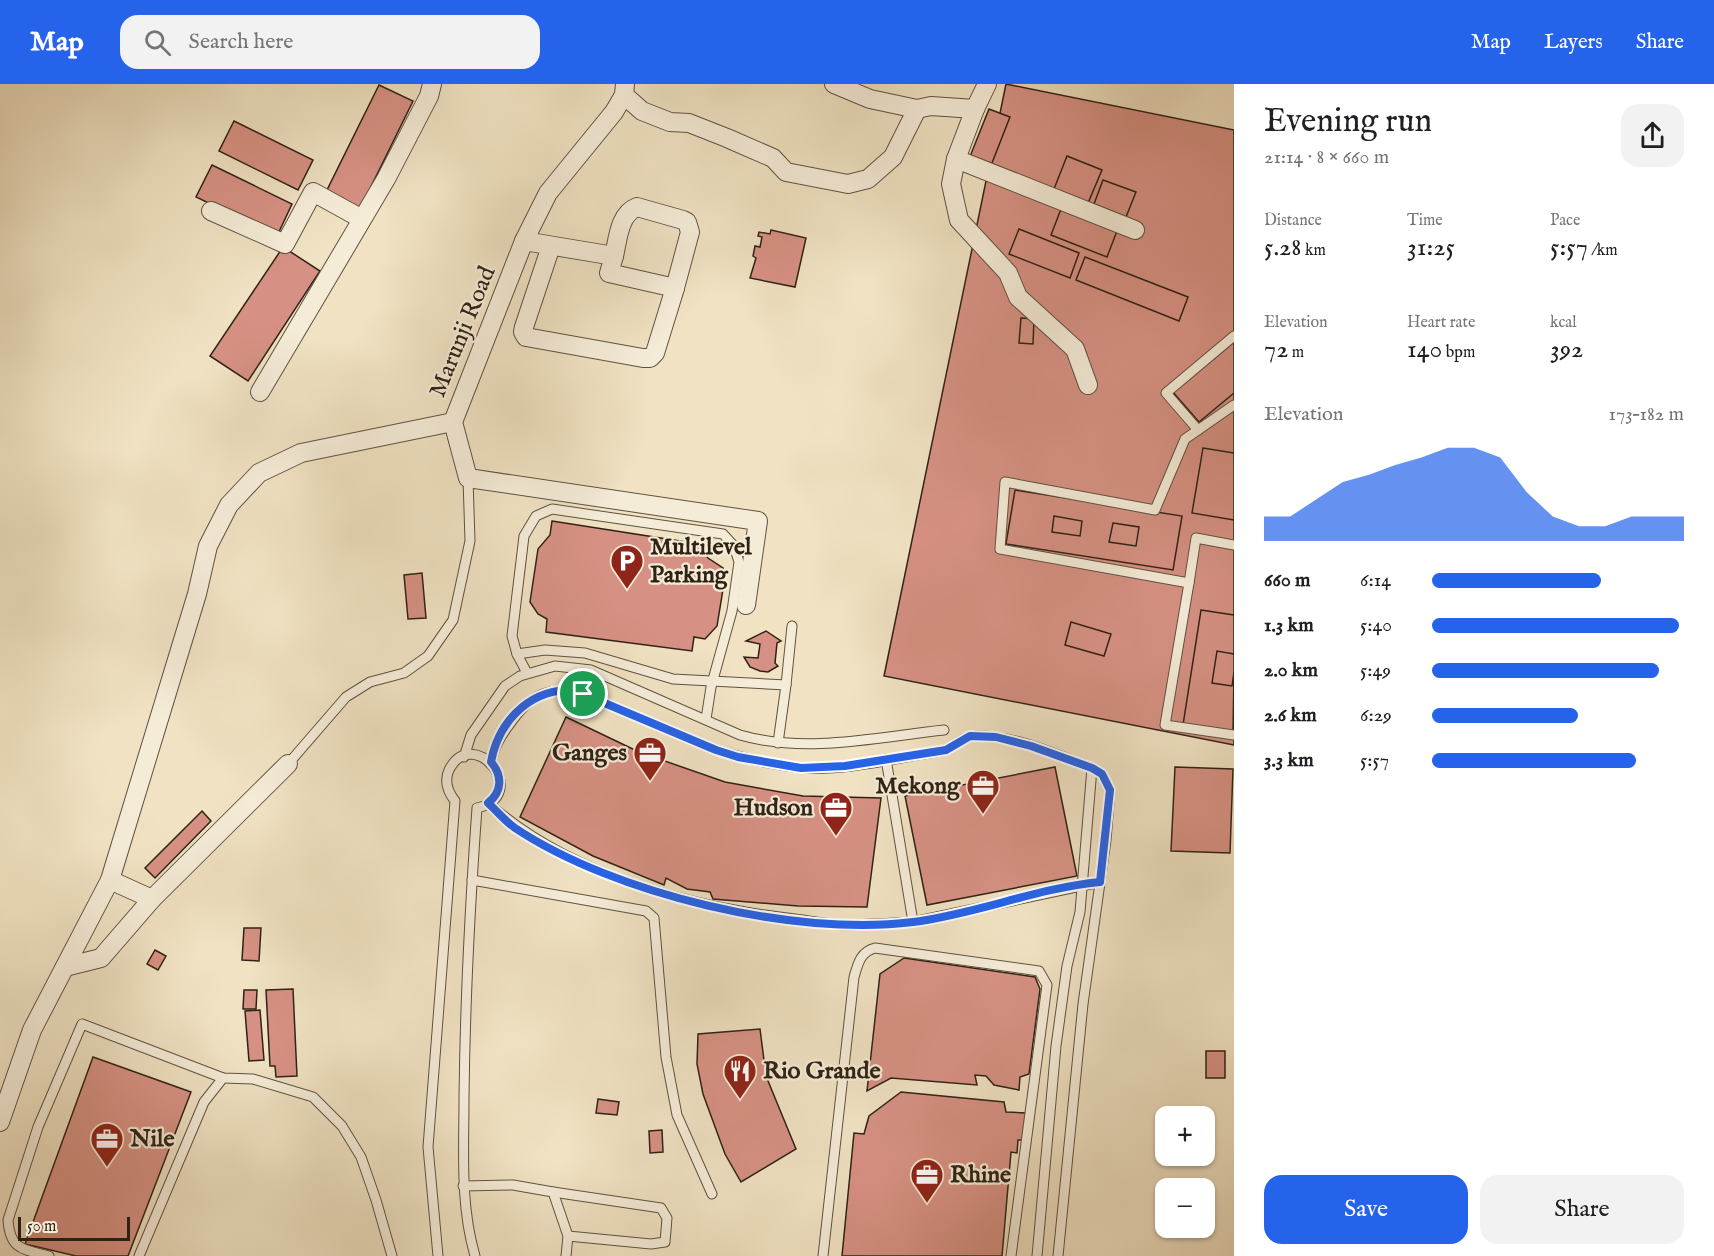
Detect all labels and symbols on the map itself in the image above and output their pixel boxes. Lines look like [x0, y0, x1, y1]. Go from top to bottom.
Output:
street label: Marunji Road [423, 262, 503, 402]
place label: Multilevel Parking [650, 532, 752, 591]
parking icon: Multilevel Parking [609, 543, 645, 590]
pin [557, 668, 608, 719]
office icon: Ganges [632, 735, 668, 782]
place label: Ganges [552, 738, 628, 769]
office icon: Mekong [965, 768, 1001, 815]
place label: Mekong [875, 771, 961, 802]
office icon: Hudson [818, 790, 854, 837]
place label: Hudson [733, 793, 813, 824]
restaurant icon: Rio Grande [722, 1053, 758, 1100]
place label: Rio Grande [763, 1056, 880, 1087]
office icon: Nile [89, 1121, 125, 1168]
place label: Nile [129, 1124, 174, 1155]
office icon: Rhine [909, 1157, 945, 1204]
place label: Rhine [950, 1160, 1011, 1191]
scale bar [18, 1214, 130, 1242]

